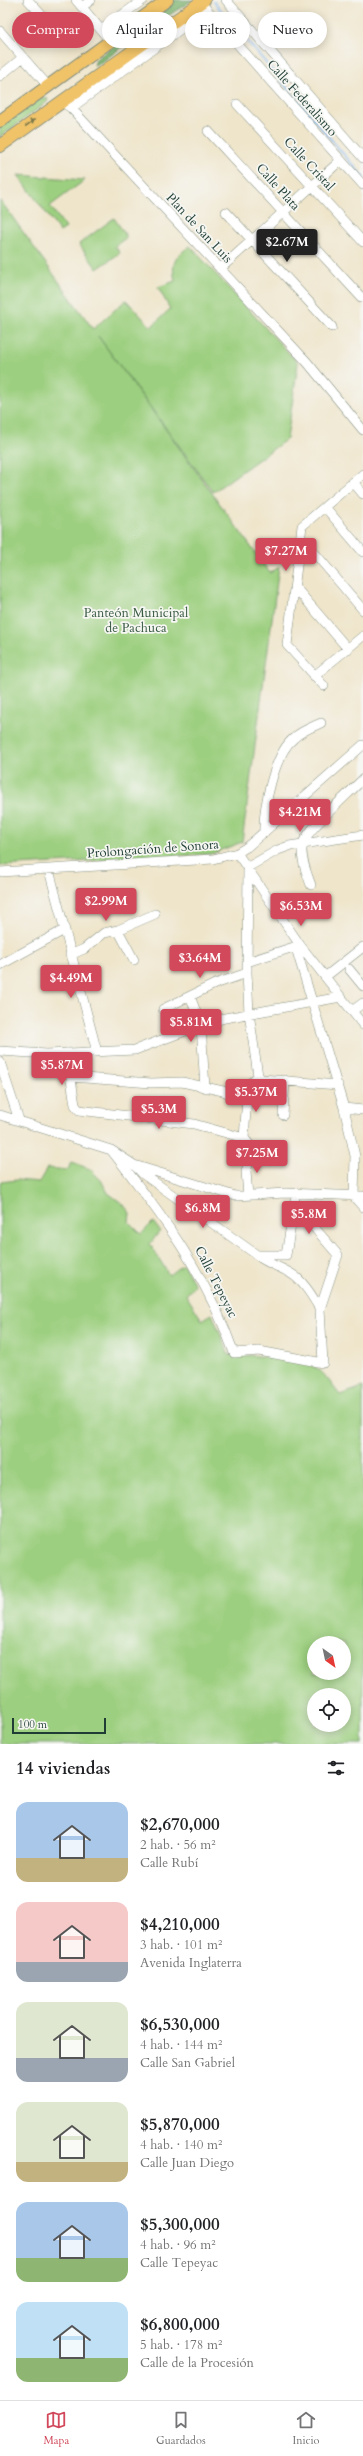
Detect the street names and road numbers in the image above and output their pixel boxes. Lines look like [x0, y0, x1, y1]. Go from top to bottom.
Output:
street label: Calle Federalismo [263, 56, 341, 140]
street label: Calle Cristal [279, 133, 339, 195]
street label: Calle Plata [252, 159, 304, 215]
street label: Plan de San Luis [162, 189, 236, 267]
street label: Prolongación de Sonora [86, 835, 220, 863]
street label: Calle Tepeyac [190, 1243, 242, 1321]

